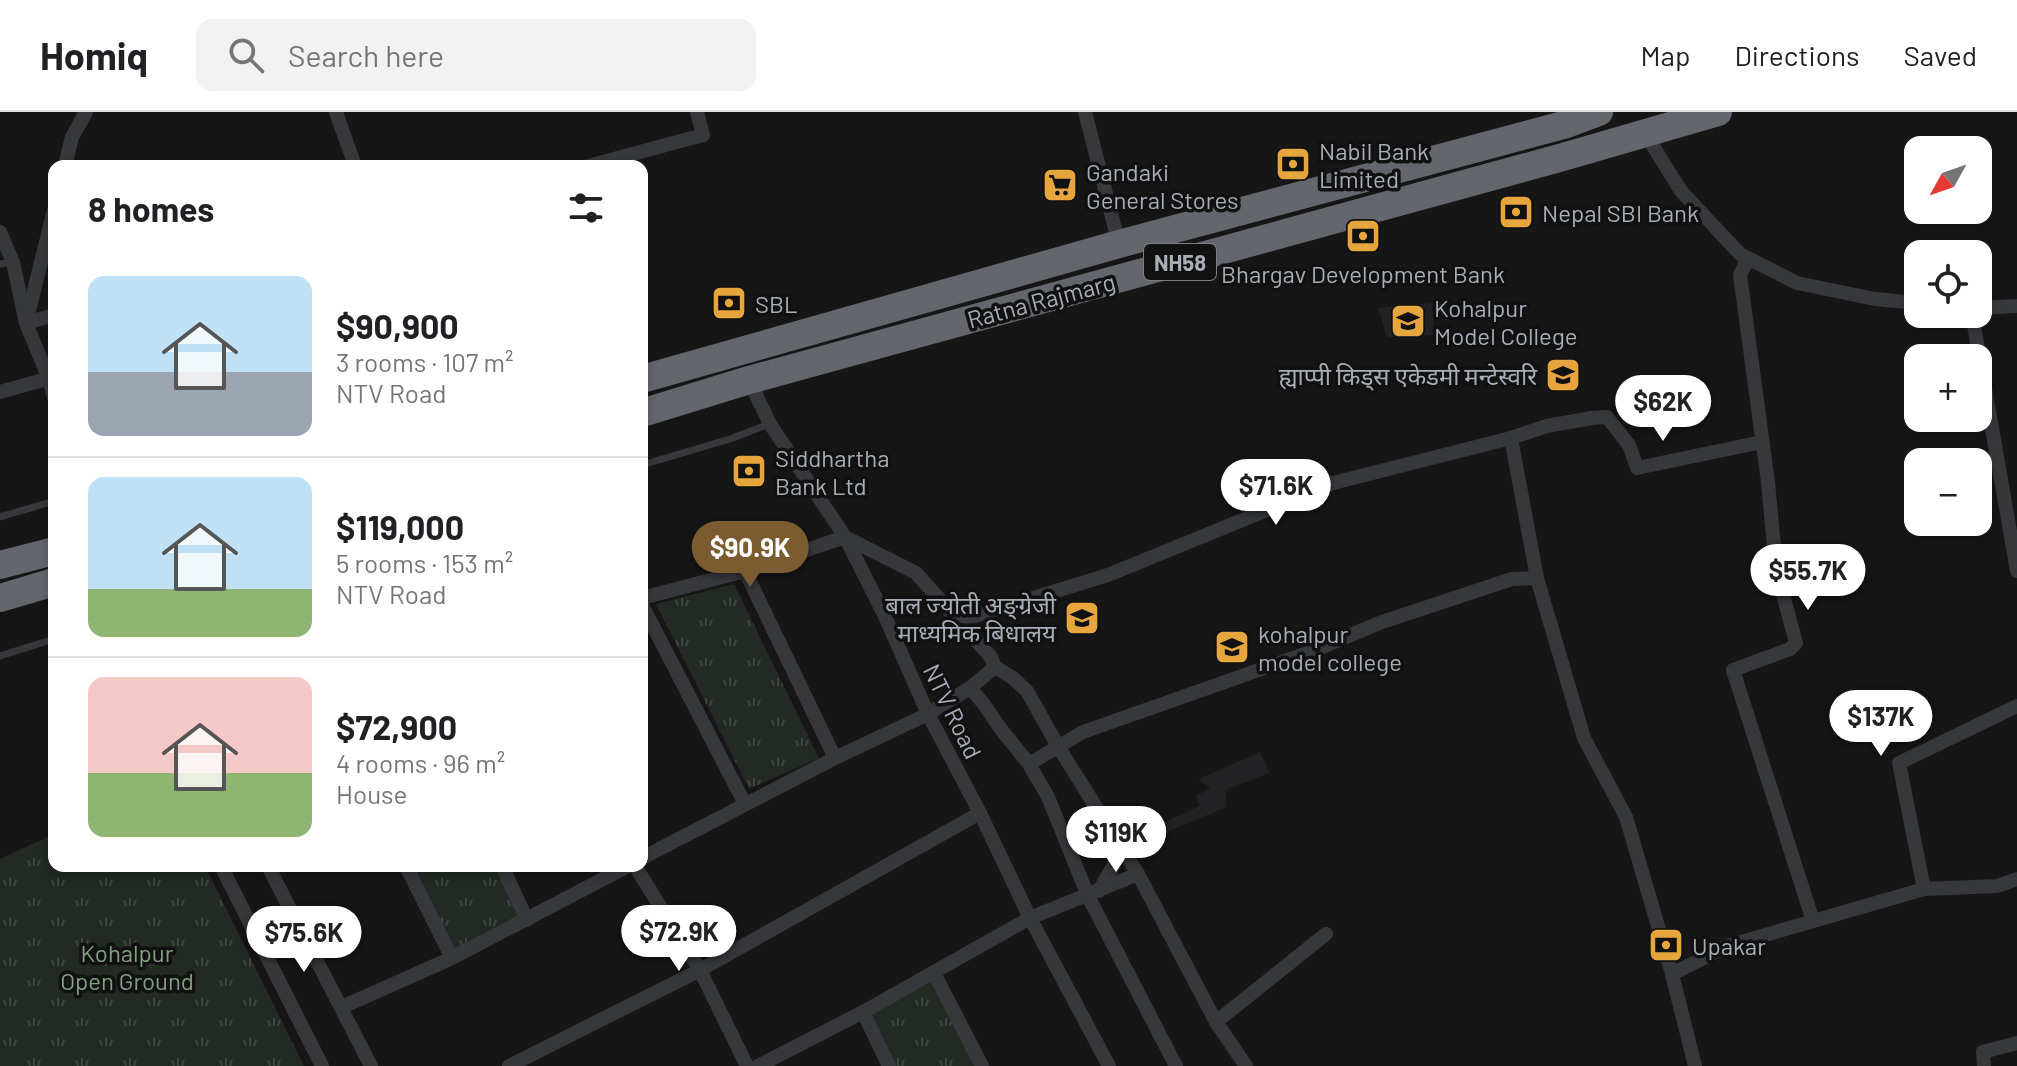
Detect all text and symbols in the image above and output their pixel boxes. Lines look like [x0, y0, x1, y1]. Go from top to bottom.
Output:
search box [196, 19, 756, 91]
text: Homiq [40, 32, 148, 78]
icon: search [224, 33, 268, 77]
text: Search here [288, 37, 444, 73]
text: Map [1641, 38, 1690, 72]
text: Directions [1734, 38, 1860, 72]
text: Saved [1904, 38, 1977, 72]
place label: Nabil Bank Limited [1319, 136, 1429, 193]
north arrow [1904, 136, 1992, 224]
map controls [1904, 136, 1992, 536]
bank icon: Nabil Bank Limited [1274, 145, 1312, 183]
place label: Gandaki General Stores [1086, 157, 1239, 214]
supermarket icon: Gandaki General Stores [1041, 166, 1079, 204]
icon: filters [564, 186, 608, 230]
text: 8 homes [88, 188, 214, 229]
bank icon: Nepal SBI Bank [1497, 193, 1535, 231]
place label: Nepal SBI Bank [1542, 198, 1699, 227]
bank icon: Bhargav Development Bank [1344, 217, 1382, 255]
button: locate [1904, 240, 1992, 328]
road number: NH58 [1144, 244, 1216, 280]
place label: Bhargav Development Bank [1221, 259, 1505, 288]
street label: Ratna Rajmarg [964, 266, 1118, 334]
bank icon: SBL [710, 284, 748, 322]
place label: SBL [755, 289, 798, 318]
place label: Kohalpur Model College [1434, 293, 1578, 350]
school or university icon: Kohalpur Model College [1389, 302, 1427, 340]
text: $90,900 [336, 305, 459, 346]
icon: home [152, 308, 248, 404]
button: + [1904, 344, 1992, 432]
text: 3 rooms · 107 m² [336, 346, 513, 377]
school or university icon: ह्याप्पी किड्स एकेडमी मन्टेस्वरि [1544, 356, 1582, 394]
place label: ह्याप्पी किड्स एकेडमी मन्टेस्वरि [1279, 361, 1538, 391]
pin: $62K [1616, 375, 1710, 443]
text: NTV Road [336, 377, 446, 408]
text: $62K [1633, 385, 1693, 416]
place label: Siddhartha Bank Ltd [775, 443, 890, 500]
button: − [1904, 448, 1992, 536]
bank icon: Siddhartha Bank Ltd [730, 452, 768, 490]
pin: $71.6K [1211, 459, 1341, 527]
text: $71.6K [1239, 469, 1313, 500]
text: $119,000 [336, 506, 464, 547]
icon: home [152, 509, 248, 605]
pin: $90.9K [685, 521, 815, 589]
text: $90.9K [710, 531, 790, 562]
pin: $55.7K [1743, 544, 1873, 612]
text: 5 rooms · 153 m² [336, 547, 513, 578]
text: $55.7K [1768, 554, 1848, 585]
text: NTV Road [336, 578, 446, 609]
place label: बाल ज्योती अङ्ग्रेजी माध्यमिक बिधालय [885, 590, 1057, 647]
school or university icon: बाल ज्योती अङ्ग्रेजी माध्यमिक बिधालय [1063, 599, 1101, 637]
place label: kohalpur model college [1258, 619, 1402, 676]
school or university icon: kohalpur model college [1213, 628, 1251, 666]
street label: NTV Road [918, 659, 988, 763]
pin: $137K [1825, 690, 1937, 758]
text: $137K [1847, 700, 1915, 731]
text: $72,900 [336, 706, 457, 747]
icon: home [152, 709, 248, 805]
text: 4 rooms · 96 m² [336, 747, 505, 778]
text: House [336, 778, 407, 809]
pin: $119K [1060, 806, 1172, 874]
text: $119K [1084, 816, 1148, 847]
pin: $72.9K [614, 905, 744, 973]
pin: $75.6K [239, 906, 369, 974]
text: $72.9K [639, 915, 719, 946]
text: $75.6K [264, 916, 344, 947]
bank icon: Upakar [1647, 926, 1685, 964]
place label: Upakar [1692, 931, 1766, 960]
park label: Kohalpur Open Ground [60, 938, 194, 995]

